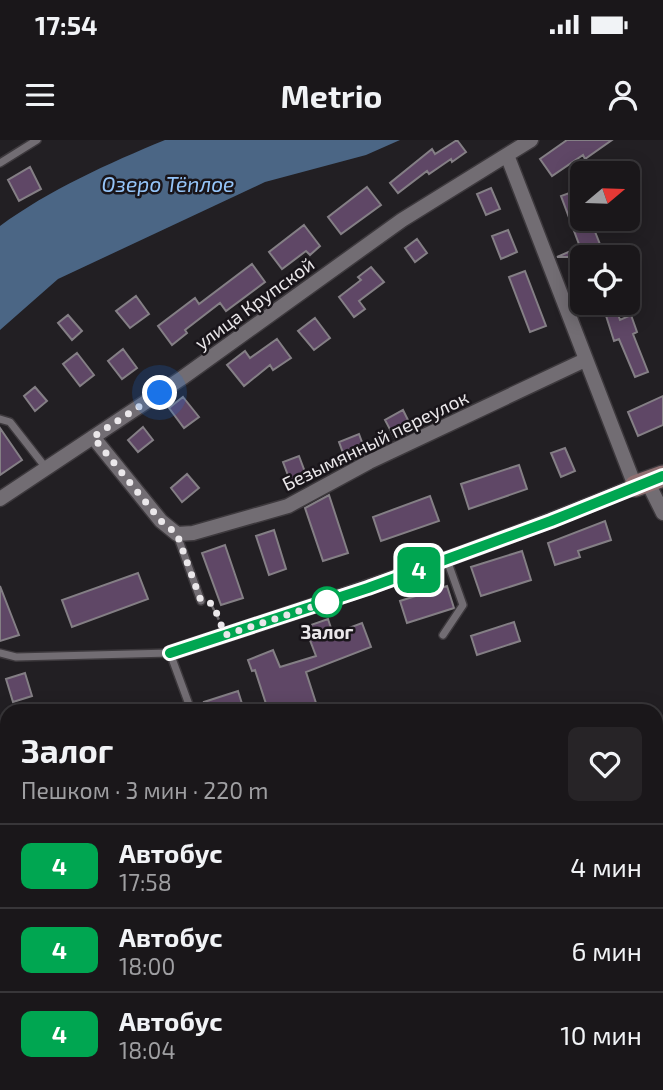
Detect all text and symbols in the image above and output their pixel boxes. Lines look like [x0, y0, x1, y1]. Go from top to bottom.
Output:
text: 17:54 [35, 9, 98, 40]
icon: menu [21, 76, 59, 114]
text: Metrio [281, 76, 382, 114]
icon: person [604, 76, 642, 114]
north arrow [570, 161, 640, 231]
map controls [570, 161, 640, 315]
water label: Озеро Тёплое [102, 171, 234, 196]
button: locate [570, 245, 640, 315]
street label: улица Крупской [190, 252, 319, 355]
your location [142, 375, 177, 410]
street label: Безымянный переулок [278, 385, 472, 496]
line badge: 4 [396, 547, 442, 593]
text: 4 [411, 555, 427, 584]
marker: Залог [312, 587, 342, 617]
place label: Залог [300, 620, 354, 643]
button: heart [568, 727, 642, 801]
text: Залог [21, 730, 113, 770]
text: Пешком · 3 мин · 220 m [21, 776, 268, 804]
text: Автобус [119, 837, 222, 868]
text: 4 [52, 851, 67, 880]
text: 4 мин [570, 851, 642, 882]
text: 17:58 [119, 868, 172, 896]
text: Автобус [119, 921, 222, 952]
text: 4 [52, 935, 67, 964]
text: 6 мин [571, 935, 642, 966]
text: 18:00 [119, 952, 175, 980]
text: Автобус [119, 1005, 222, 1036]
text: 4 [52, 1019, 67, 1048]
text: 10 мин [560, 1019, 642, 1050]
text: 18:04 [119, 1036, 176, 1064]

